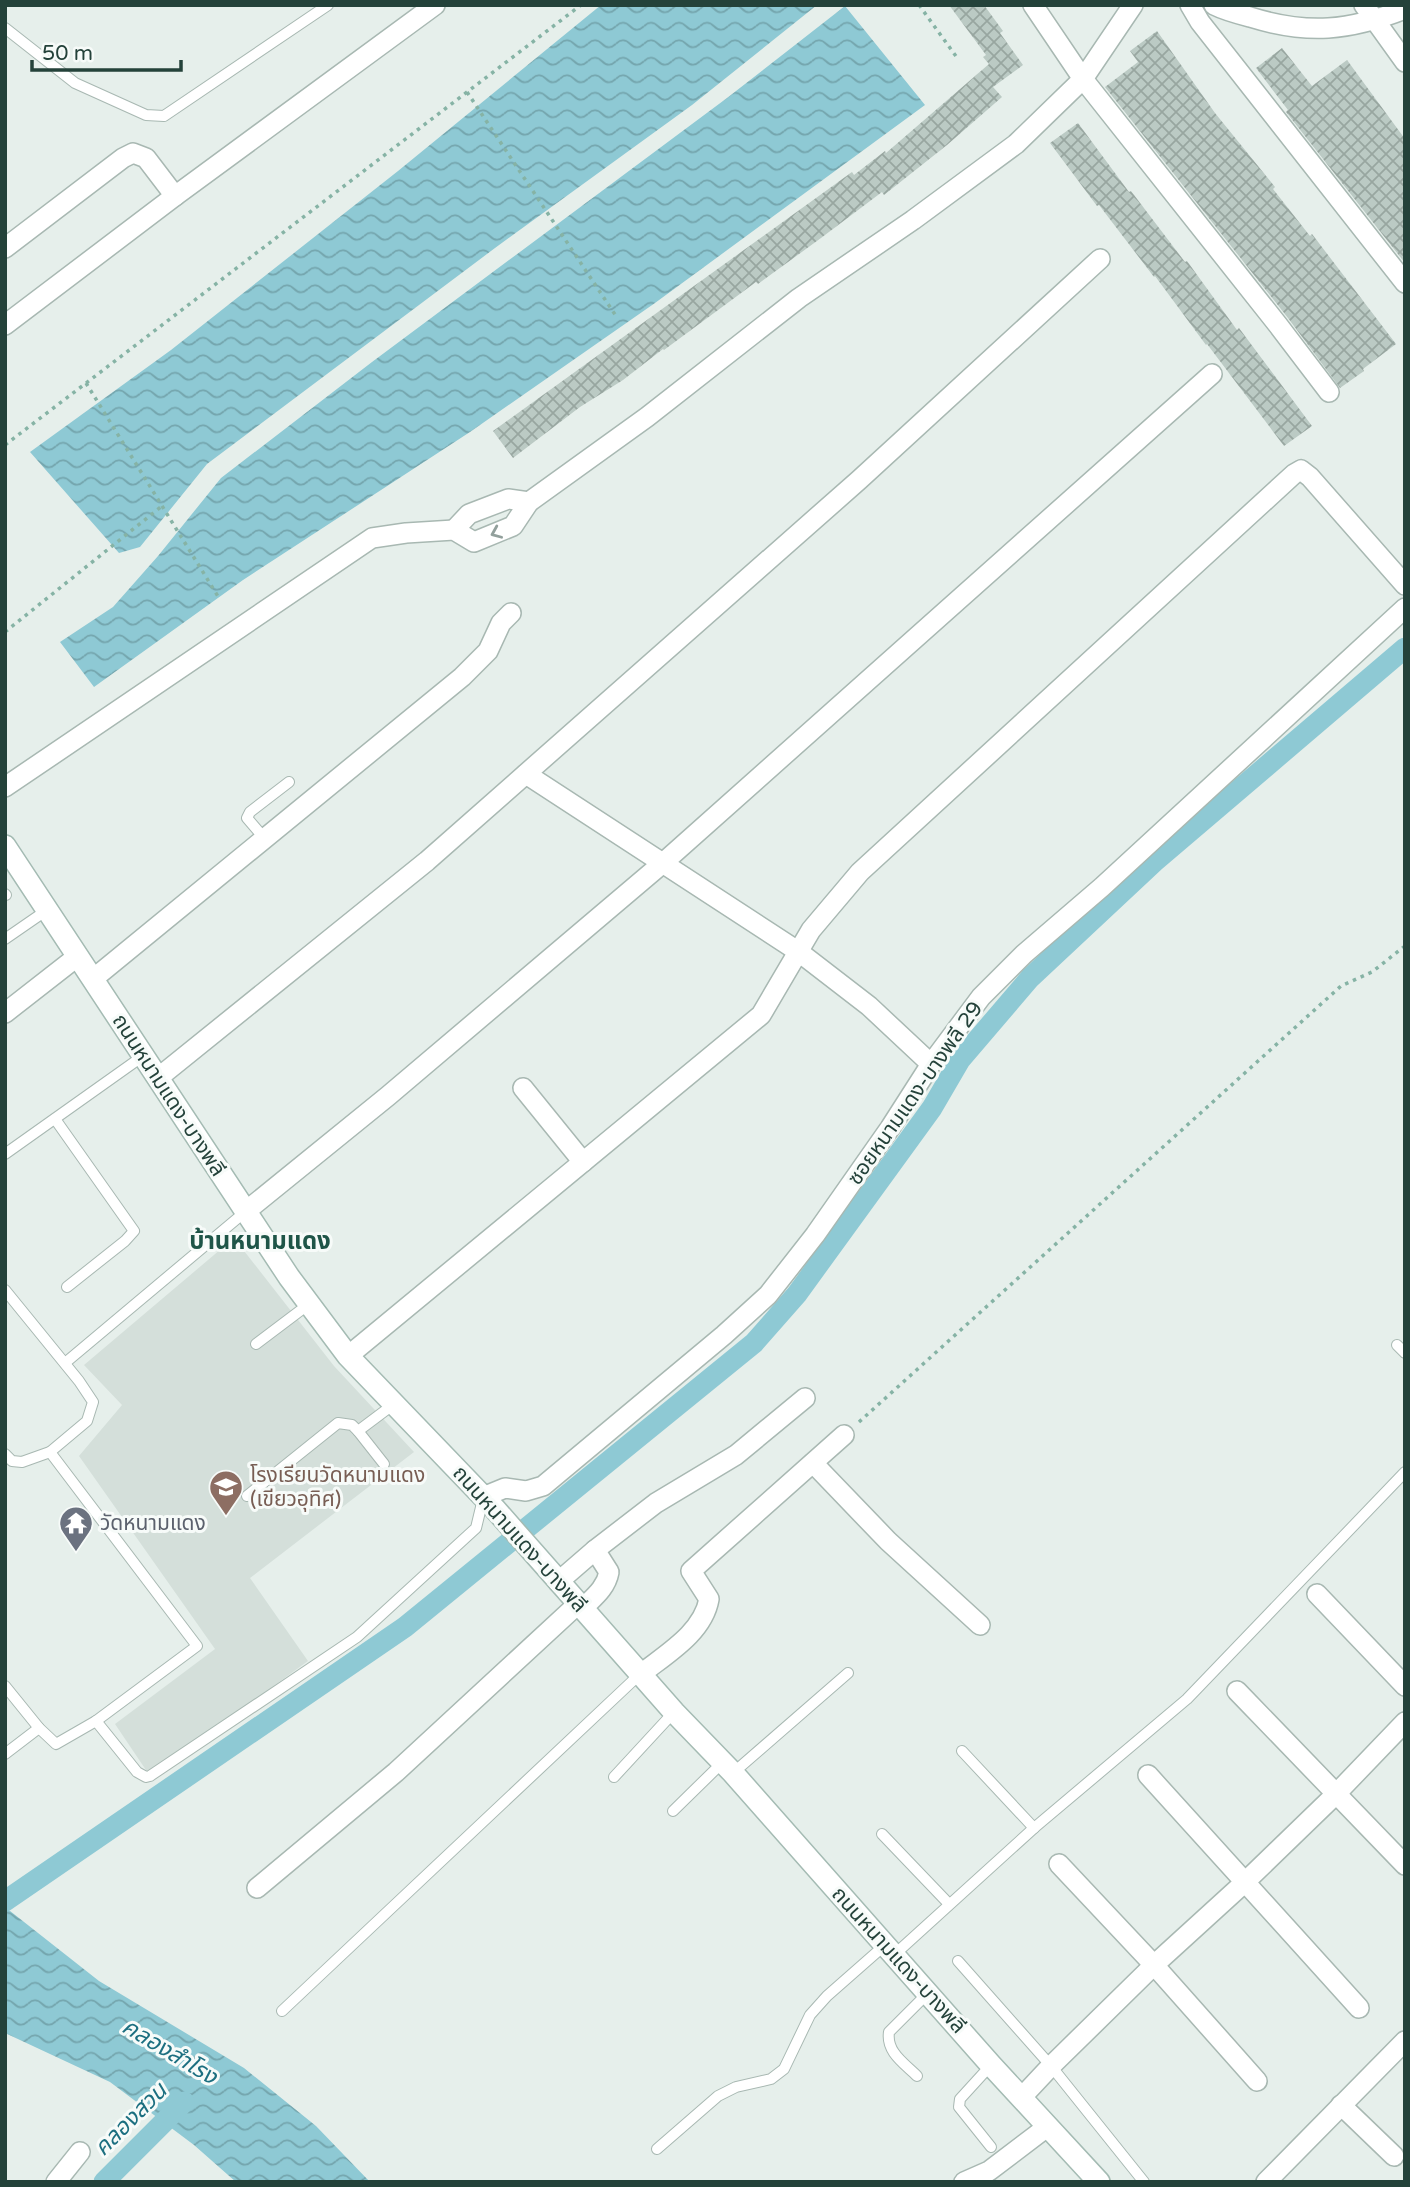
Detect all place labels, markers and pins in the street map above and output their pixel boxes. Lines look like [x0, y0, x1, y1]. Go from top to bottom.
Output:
place label: โรงเรียนวัดหนามแดง (เขียวอุทิศ) [250, 1463, 425, 1512]
school or university icon: โรงเรียนวัดหนามแดง (เขียวอุทิศ) [207, 1468, 245, 1517]
temple icon: วัดหนามแดง [57, 1504, 95, 1553]
place label: วัดหนามแดง [100, 1511, 206, 1536]

